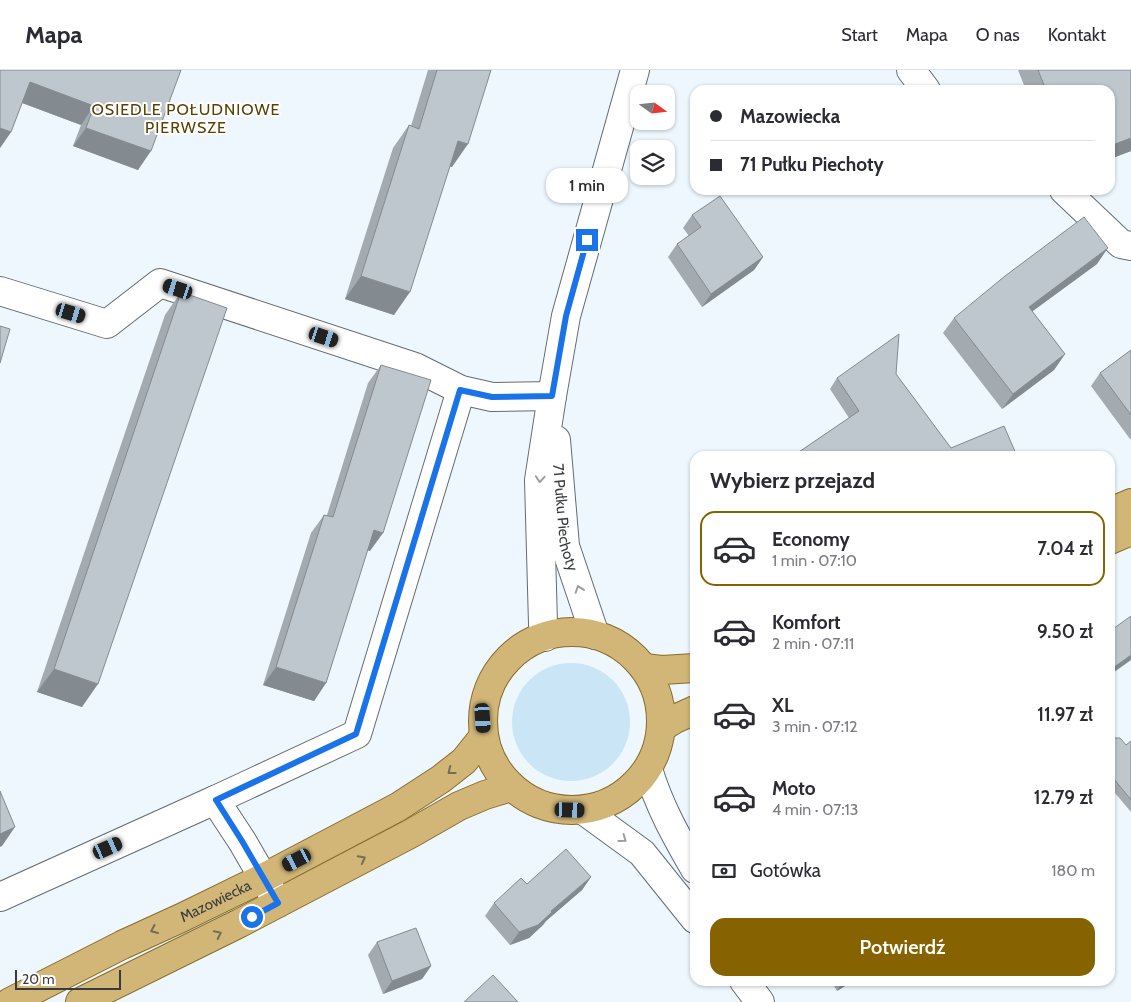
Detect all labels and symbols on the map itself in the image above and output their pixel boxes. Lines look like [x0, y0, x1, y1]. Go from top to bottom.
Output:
north arrow [630, 85, 675, 130]
district label: OSIEDLE POŁUDNIOWE PIERWSZE [92, 100, 280, 137]
callout: 1 min [546, 168, 628, 202]
route end [576, 229, 598, 251]
car [161, 277, 194, 301]
car [54, 301, 87, 325]
car [307, 325, 340, 349]
street label: 71 Pułku Piechoty [549, 463, 582, 574]
one-way arrow [534, 476, 545, 484]
one-way arrow [575, 585, 585, 593]
car [474, 703, 491, 733]
one-way arrow [448, 765, 457, 773]
car [554, 802, 585, 818]
one-way arrow [617, 833, 627, 842]
car [91, 835, 124, 861]
car [280, 847, 313, 873]
one-way arrow [356, 855, 365, 865]
street label: Mazowiecka [177, 876, 255, 926]
route start [241, 906, 263, 928]
one-way arrow [150, 924, 159, 935]
one-way arrow [212, 930, 221, 940]
scale bar [15, 967, 121, 990]

